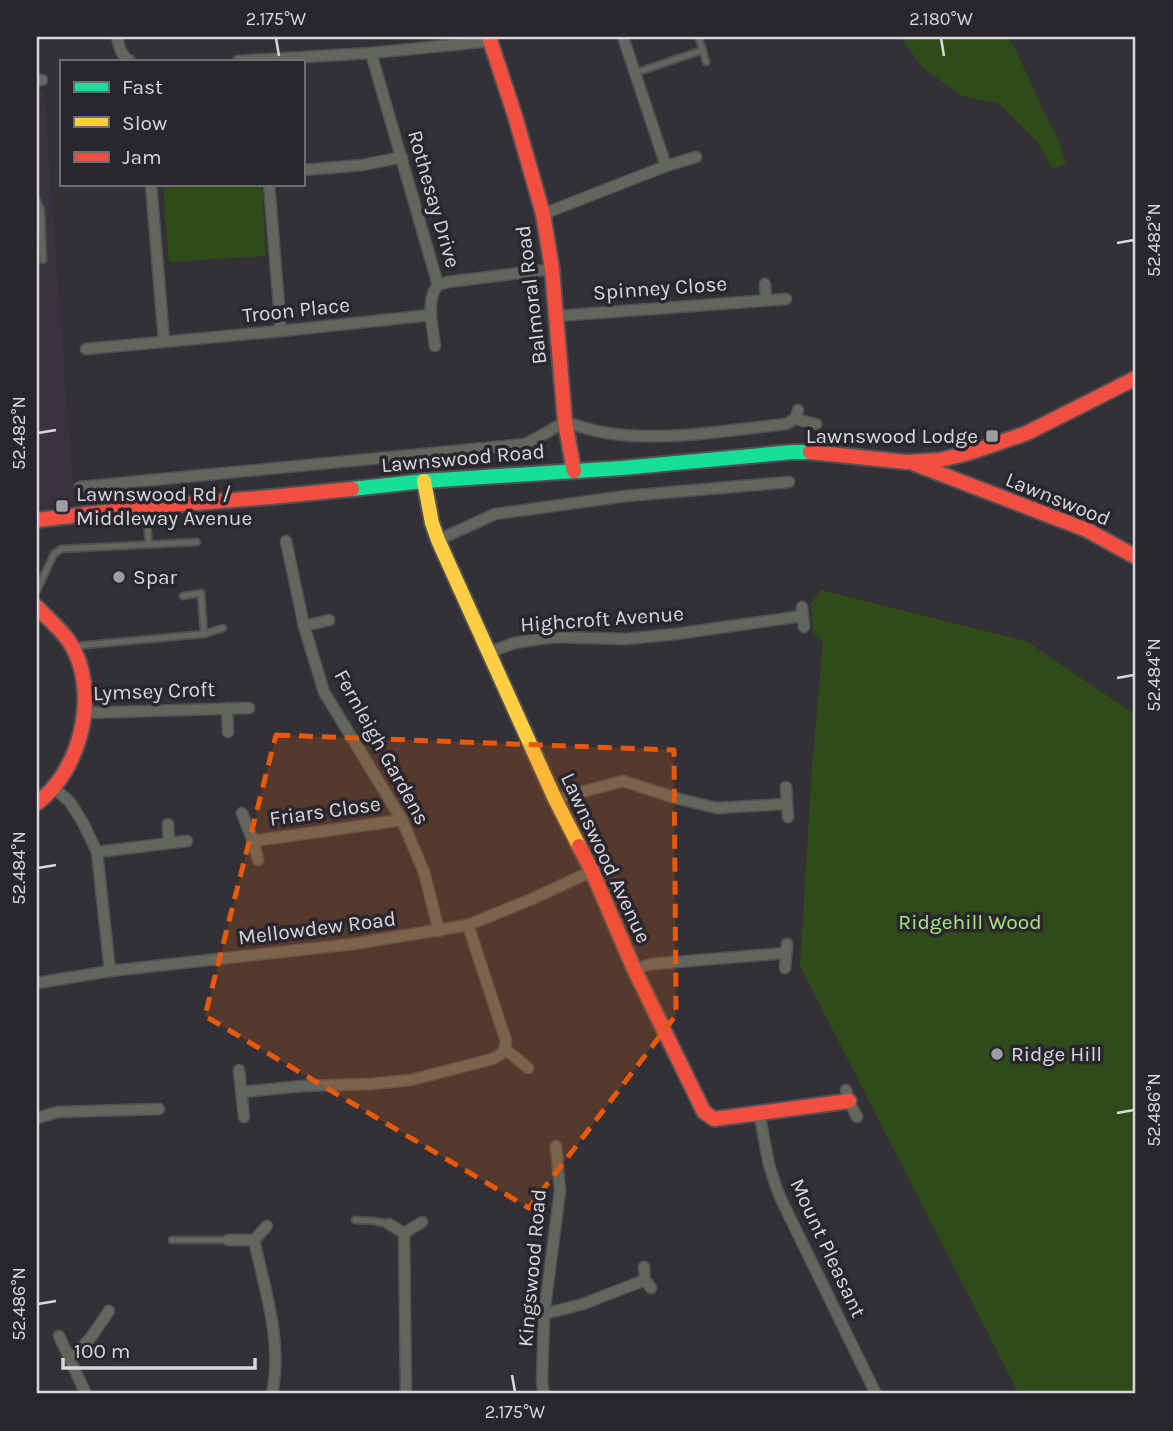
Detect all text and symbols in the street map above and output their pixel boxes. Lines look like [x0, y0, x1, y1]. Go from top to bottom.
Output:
text: 2.175°W [246, 8, 306, 30]
text: 2.180°W [909, 8, 973, 30]
legend [60, 60, 304, 186]
text: Fast [122, 75, 163, 99]
text: Slow [122, 111, 167, 135]
street label: Rothesay Drive [403, 127, 465, 271]
text: Jam [122, 145, 162, 169]
text: 52.482°N [1143, 203, 1165, 277]
street label: Balmoral Road [511, 224, 551, 366]
street label: Spinney Close [592, 271, 728, 305]
street label: Troon Place [241, 292, 351, 328]
text: 52.482°N [8, 396, 30, 470]
place label: Lawnswood Lodge [806, 424, 978, 448]
marker: Lawnswood Lodge [984, 428, 1000, 444]
street label: Lawnswood Road [380, 439, 546, 477]
street label: Lawnswood [1002, 467, 1114, 531]
place label: Lawnswood Rd / Middleway Avenue [76, 482, 252, 530]
marker: Lawnswood Rd / Middleway Avenue [54, 498, 70, 514]
place label: Spar [133, 565, 178, 589]
marker: Spar [111, 569, 127, 585]
street label: Highcroft Avenue [519, 601, 685, 637]
text: 52.484°N [1143, 638, 1165, 712]
street label: Fernleigh Gardens [329, 665, 435, 829]
street label: Lymsey Croft [92, 677, 216, 705]
street label: Lawnswood Avenue [556, 769, 656, 947]
street label: Friars Close [268, 791, 382, 831]
text: 52.484°N [8, 831, 30, 905]
street label: Mellowdew Road [237, 906, 397, 950]
park label: Ridgehill Wood [898, 910, 1042, 934]
place label: Ridge Hill [1011, 1042, 1102, 1066]
marker: Ridge Hill [989, 1046, 1005, 1062]
text: 52.486°N [1143, 1073, 1165, 1147]
street label: Mount Pleasant [785, 1175, 871, 1321]
street label: Kingswood Road [513, 1188, 551, 1348]
text: 52.486°N [8, 1267, 30, 1341]
scale bar [63, 1326, 256, 1370]
text: 100 m [74, 1339, 131, 1363]
text: 2.175°W [485, 1401, 545, 1423]

